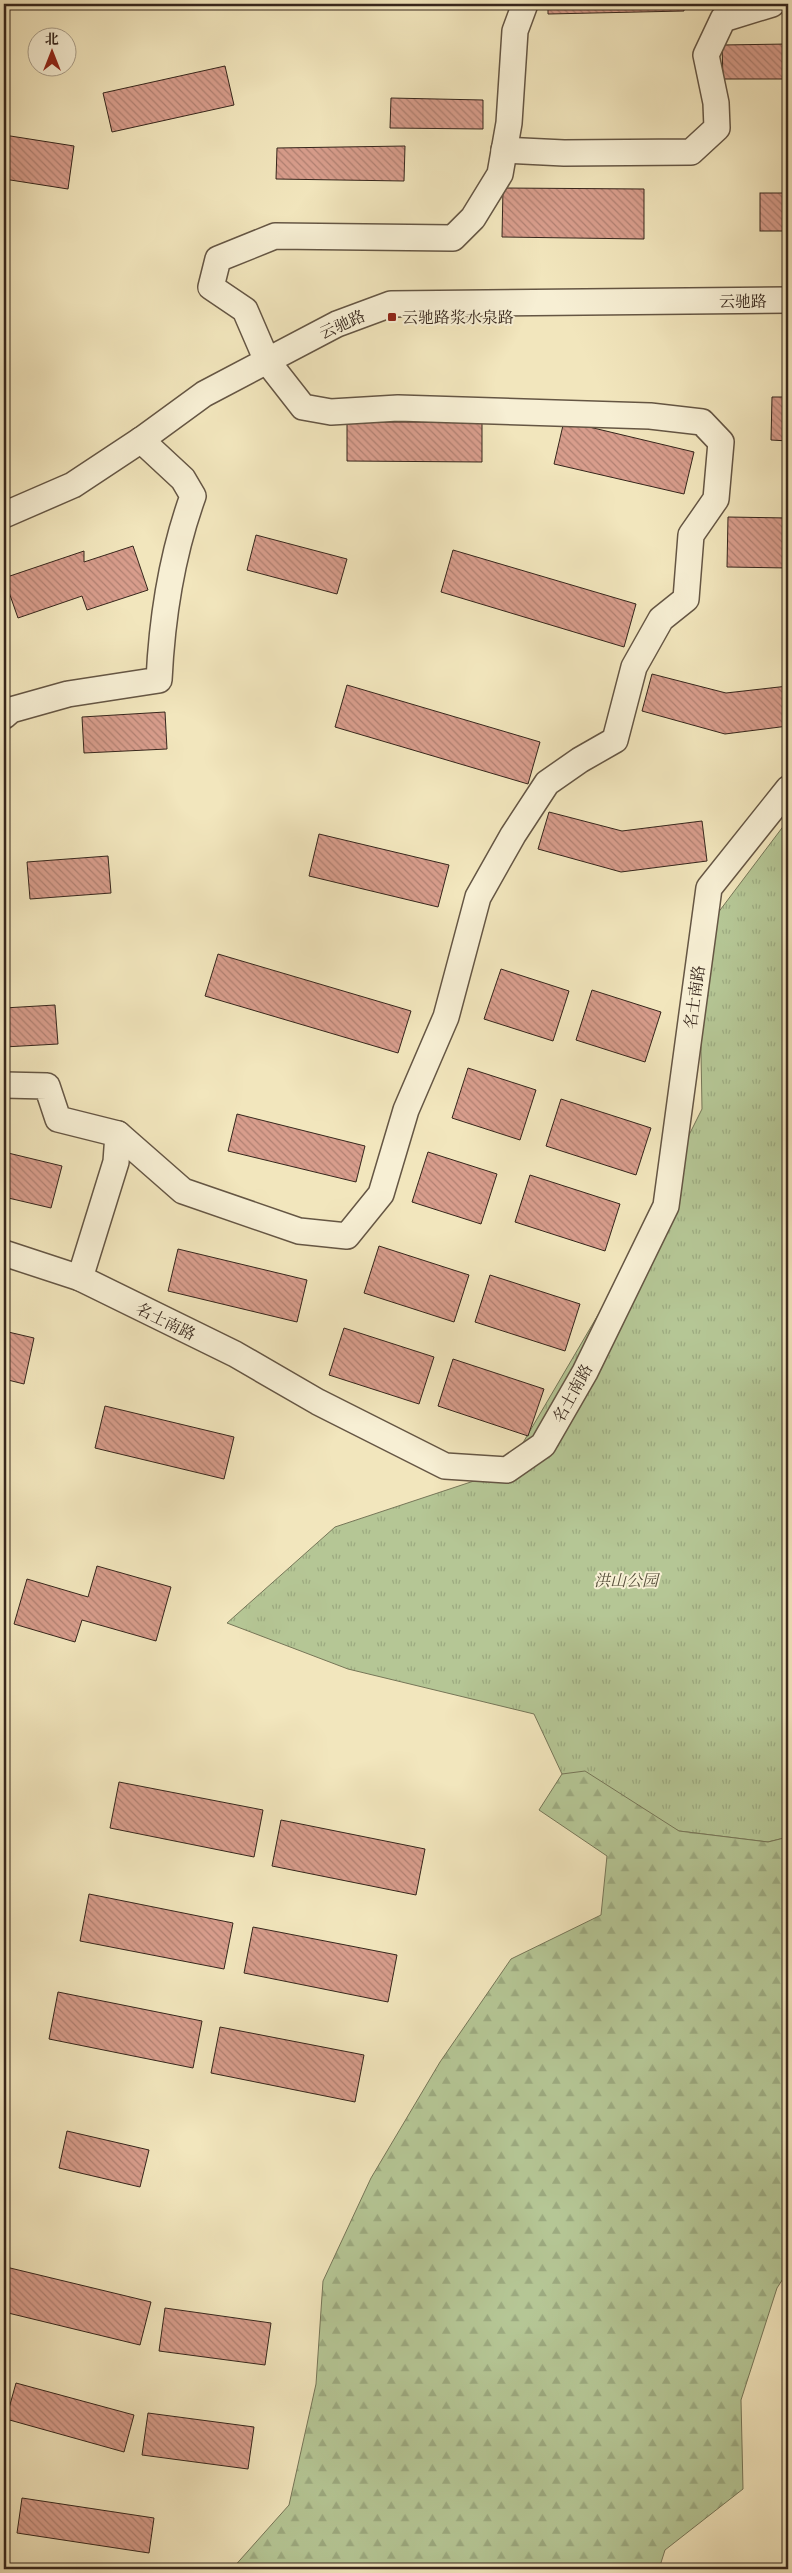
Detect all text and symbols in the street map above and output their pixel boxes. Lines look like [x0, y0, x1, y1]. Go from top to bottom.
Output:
north arrow [28, 28, 78, 78]
text: 北 [45, 31, 59, 48]
street label: 云驰路 [719, 292, 767, 312]
street label: 云驰路 [316, 306, 368, 344]
place label: 云驰路浆水泉路 [402, 308, 514, 328]
marker: 云驰路浆水泉路 [386, 311, 398, 323]
street label: 名士南路 [681, 964, 709, 1030]
street label: 名士南路 [132, 1299, 199, 1345]
street label: 名士南路 [549, 1361, 597, 1426]
park label: 洪山公园 [594, 1571, 661, 1591]

